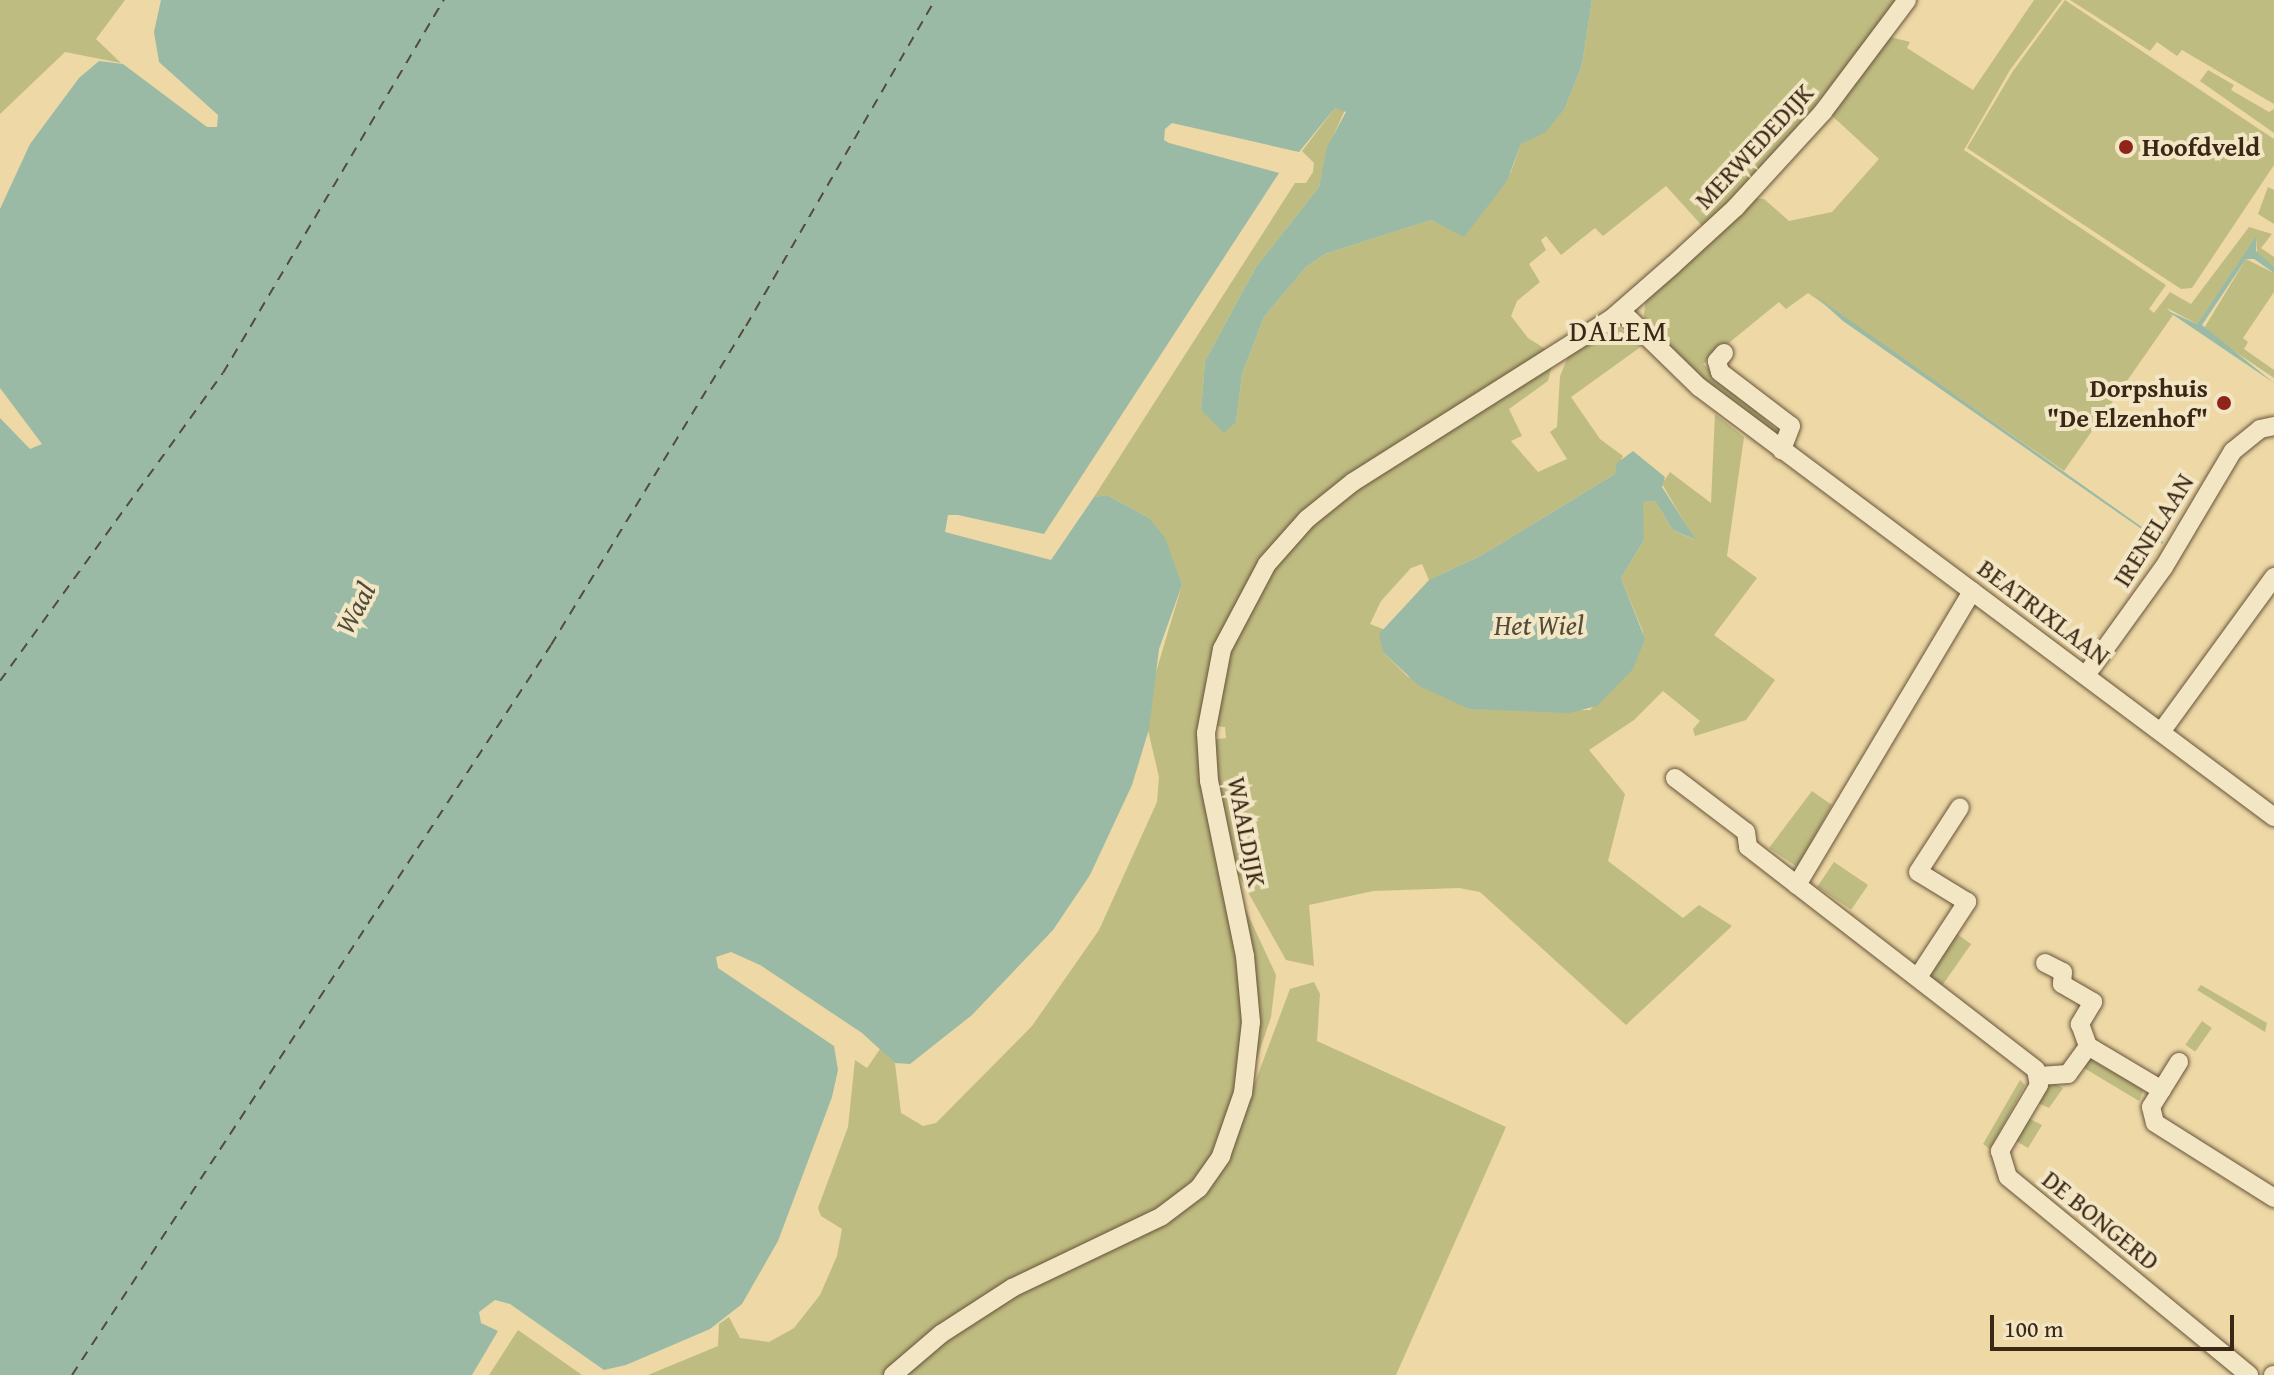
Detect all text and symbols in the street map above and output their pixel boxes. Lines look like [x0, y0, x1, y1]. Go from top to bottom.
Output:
street label: MERWEDEDIJK [1688, 77, 1820, 215]
place label: Hoofdveld [2142, 131, 2260, 163]
marker: Hoofdveld [2117, 138, 2135, 156]
district label: DALEM [1569, 312, 1669, 348]
place label: Dorpshuis "De Elzenhof" [2047, 372, 2208, 434]
marker: Dorpshuis "De Elzenhof" [2215, 394, 2233, 412]
street label: IRENELAAN [2106, 468, 2200, 592]
street label: BEATRIXLAAN [1972, 552, 2116, 672]
water label: Waal [328, 576, 382, 640]
water label: Het Wiel [1494, 608, 1584, 642]
street label: WAALDIJK [1221, 774, 1273, 890]
street label: DE BONGERD [2036, 1163, 2166, 1277]
scale bar [1994, 1299, 2238, 1349]
text: 100 m [2004, 1311, 2064, 1346]

